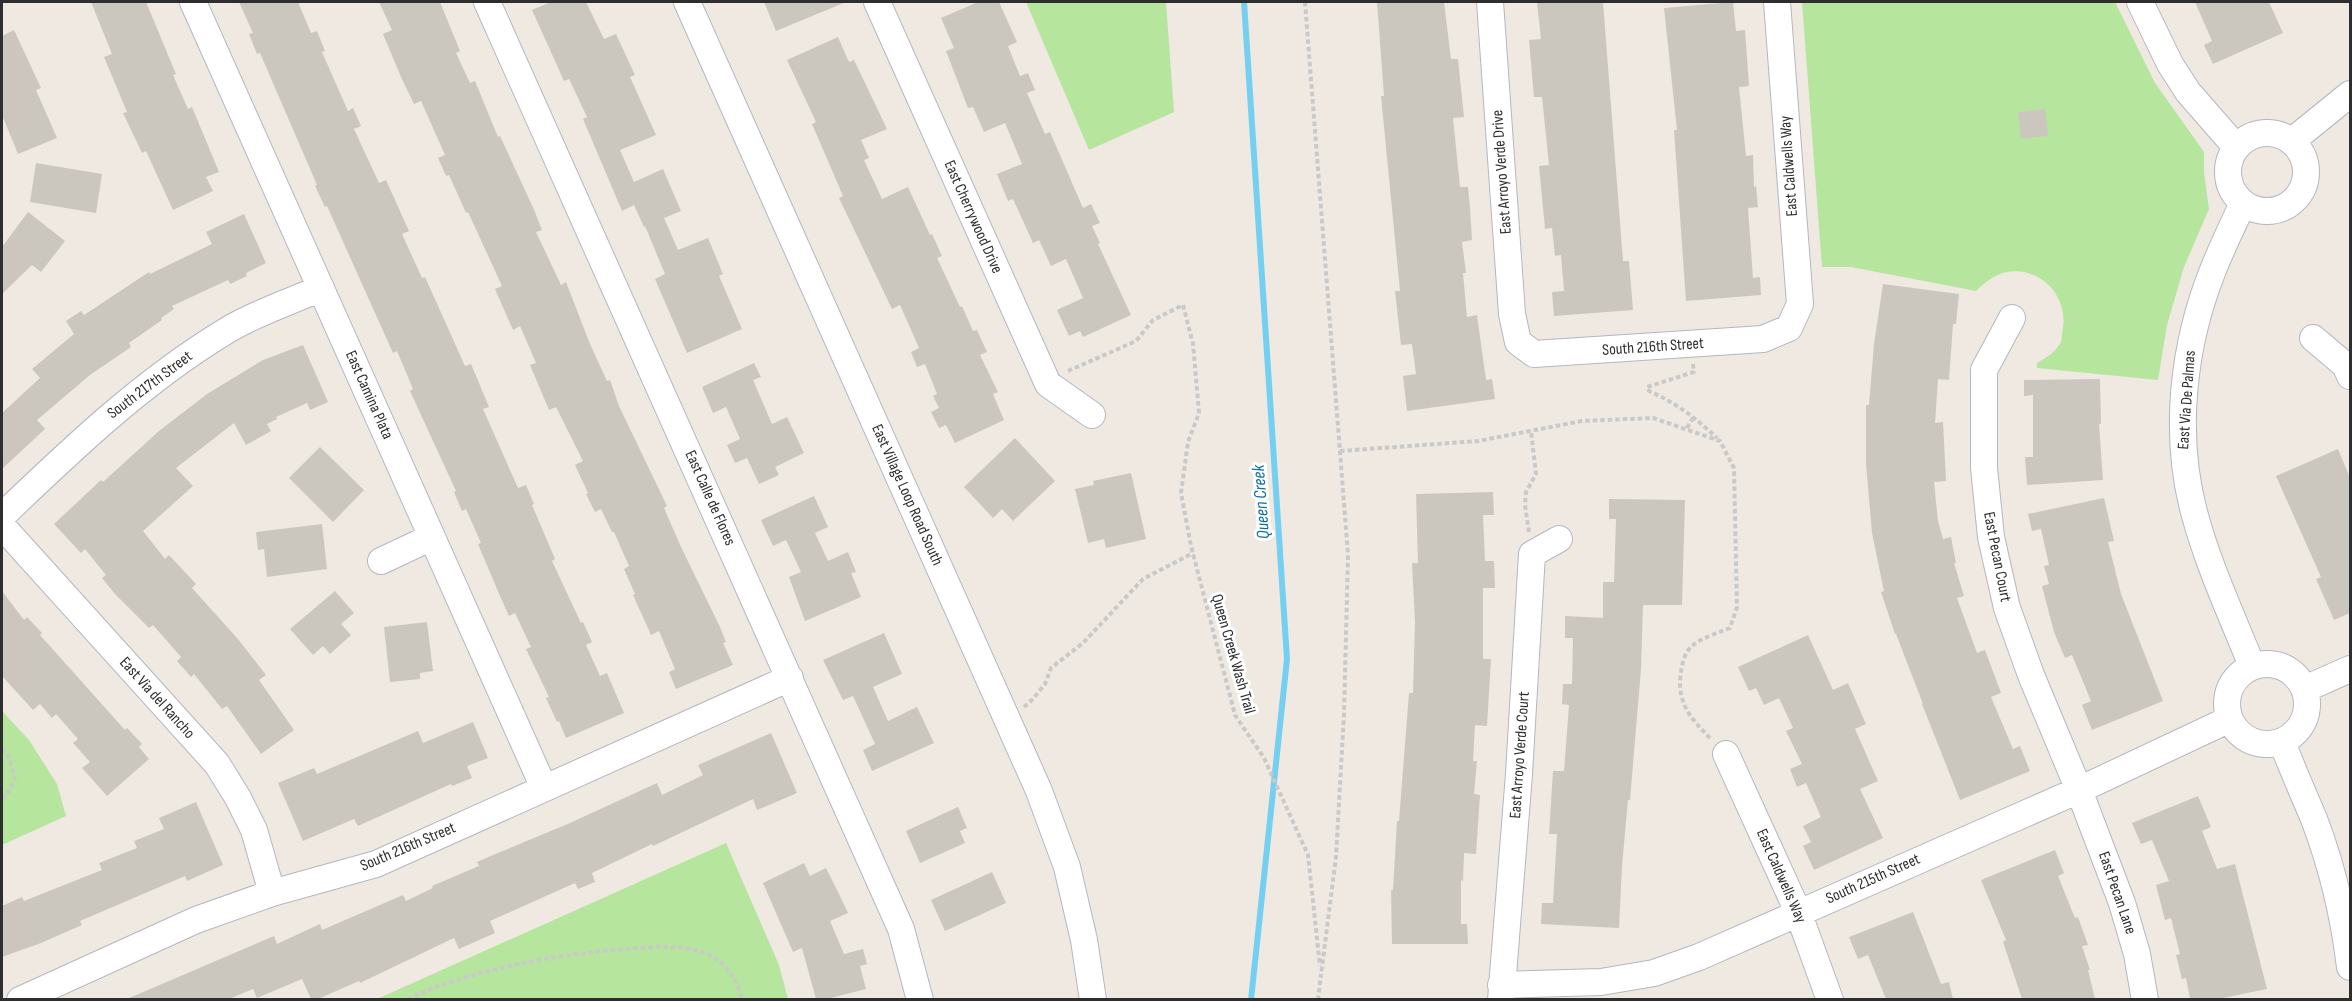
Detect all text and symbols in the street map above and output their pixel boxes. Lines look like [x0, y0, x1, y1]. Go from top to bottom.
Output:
street label: East Arroyo Verde Drive [1488, 109, 1516, 235]
street label: East Caldwells Way [1776, 115, 1802, 217]
street label: East Cherrywood Drive [940, 158, 1006, 276]
street label: South 216th Street [1602, 334, 1705, 360]
street label: South 217th Street [104, 347, 196, 423]
street label: East Camina Plata [341, 348, 397, 442]
street label: East Via De Palmas [2174, 350, 2200, 450]
street label: East Village Loop Road South [867, 421, 947, 569]
street label: East Calle de Flores [681, 447, 740, 549]
water label: Queen Creek [1248, 463, 1274, 540]
street label: East Pecan Court [1979, 510, 2015, 604]
street label: Queen Creek Wash Trail [1207, 592, 1259, 716]
street label: East Via del Rancho [115, 653, 199, 743]
street label: East Arroyo Verde Court [1506, 691, 1534, 819]
street label: South 216th Street [357, 818, 459, 876]
street label: East Caldwells Way [1752, 826, 1810, 926]
street label: East Pecan Lane [2094, 849, 2140, 937]
street label: South 215th Street [1823, 850, 1923, 908]

